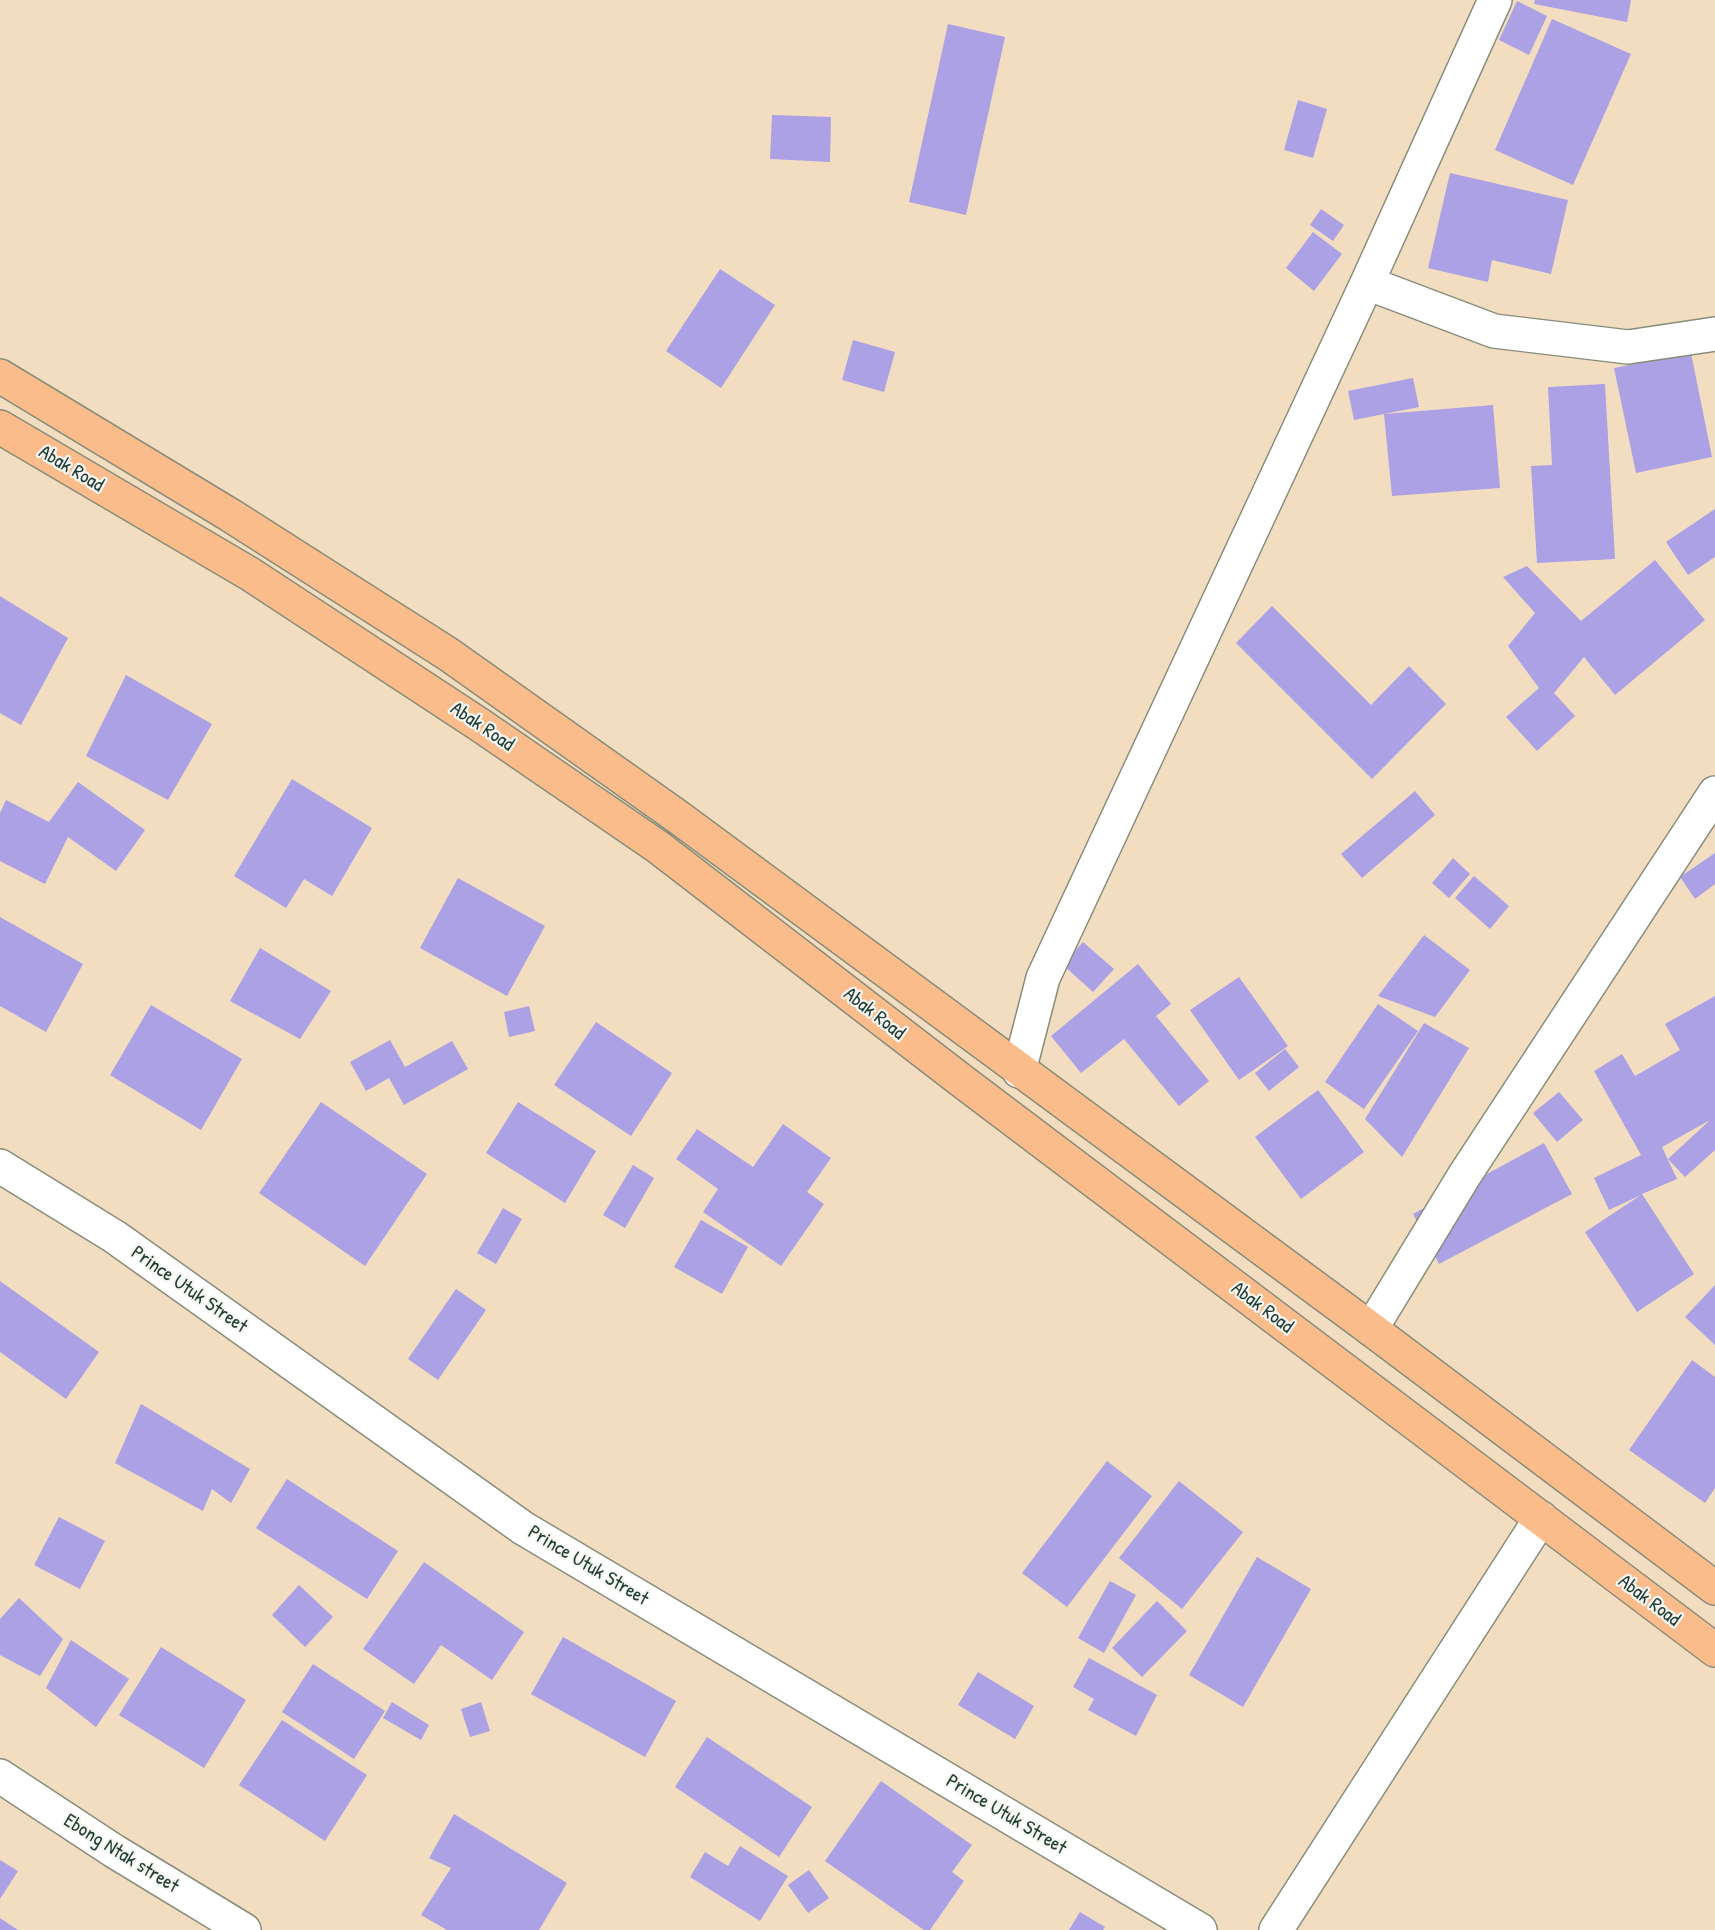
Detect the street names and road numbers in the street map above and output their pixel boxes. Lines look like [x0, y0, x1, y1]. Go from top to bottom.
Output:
street label: Abak Road [34, 440, 108, 498]
street label: Abak Road [446, 697, 518, 757]
street label: Abak Road [838, 983, 910, 1045]
street label: Prince Utuk Street [126, 1241, 252, 1339]
street label: Abak Road [1226, 1277, 1298, 1339]
street label: Prince Utuk Street [523, 1521, 653, 1611]
street label: Abak Road [1613, 1570, 1685, 1632]
street label: Prince Utuk Street [941, 1770, 1071, 1860]
street label: Ebong Ntak street [59, 1809, 183, 1899]

